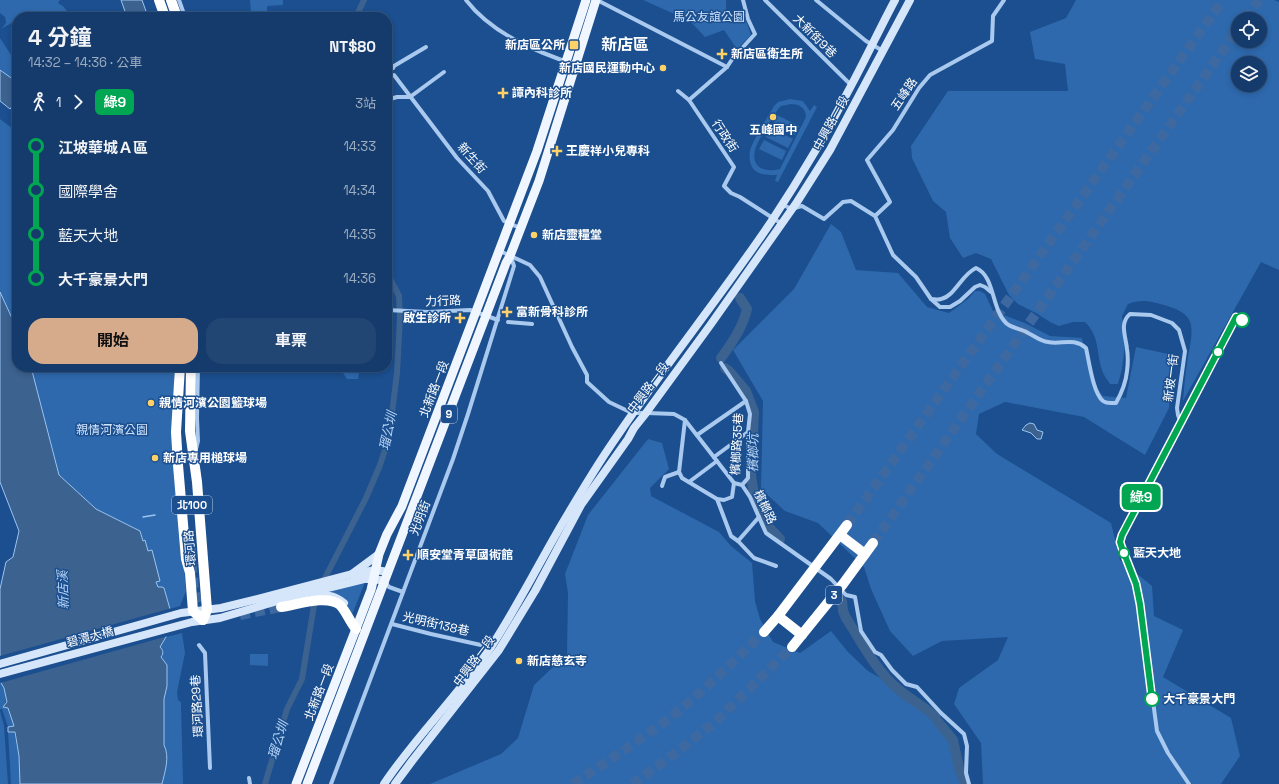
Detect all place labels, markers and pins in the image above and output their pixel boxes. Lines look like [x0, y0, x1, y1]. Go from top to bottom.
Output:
place label: 新店區公所 [505, 37, 565, 53]
marker: 新店區公所 [568, 39, 580, 51]
place label: 新店區衛生所 [731, 46, 803, 62]
marker: 新店區衛生所 [716, 48, 728, 60]
place label: 新店國民運動中心 [559, 60, 655, 76]
marker: 新店國民運動中心 [658, 63, 668, 73]
place label: 譚內科診所 [512, 85, 572, 101]
marker: 譚內科診所 [497, 87, 509, 99]
marker: 五峰國中 [768, 112, 778, 122]
place label: 五峰國中 [749, 122, 797, 138]
place label: 王慶祥小兒專科 [566, 143, 650, 159]
marker: 王慶祥小兒專科 [551, 145, 563, 157]
place label: 新店靈糧堂 [542, 227, 602, 243]
marker: 新店靈糧堂 [529, 230, 539, 240]
place label: 富新骨科診所 [516, 304, 588, 320]
marker: 富新骨科診所 [501, 306, 513, 318]
place label: 啟生診所 [403, 310, 451, 326]
marker: 啟生診所 [454, 312, 466, 324]
unlabelled marker [1234, 312, 1250, 328]
unlabelled marker [1212, 346, 1224, 358]
place label: 親情河濱公園籃球場 [159, 395, 267, 411]
marker: 親情河濱公園籃球場 [146, 398, 156, 408]
place label: 新店專用槌球場 [163, 450, 247, 466]
marker: 新店專用槌球場 [150, 453, 160, 463]
place label: 藍天大地 [1133, 545, 1181, 561]
place label: 順安堂青草國術館 [417, 547, 513, 563]
marker: 藍天大地 [1118, 547, 1130, 559]
marker: 順安堂青草國術館 [402, 549, 414, 561]
place label: 新店慈玄寺 [527, 653, 587, 669]
marker: 新店慈玄寺 [514, 656, 524, 666]
marker: 大千豪景大門 [1144, 691, 1160, 707]
place label: 大千豪景大門 [1163, 691, 1235, 707]

